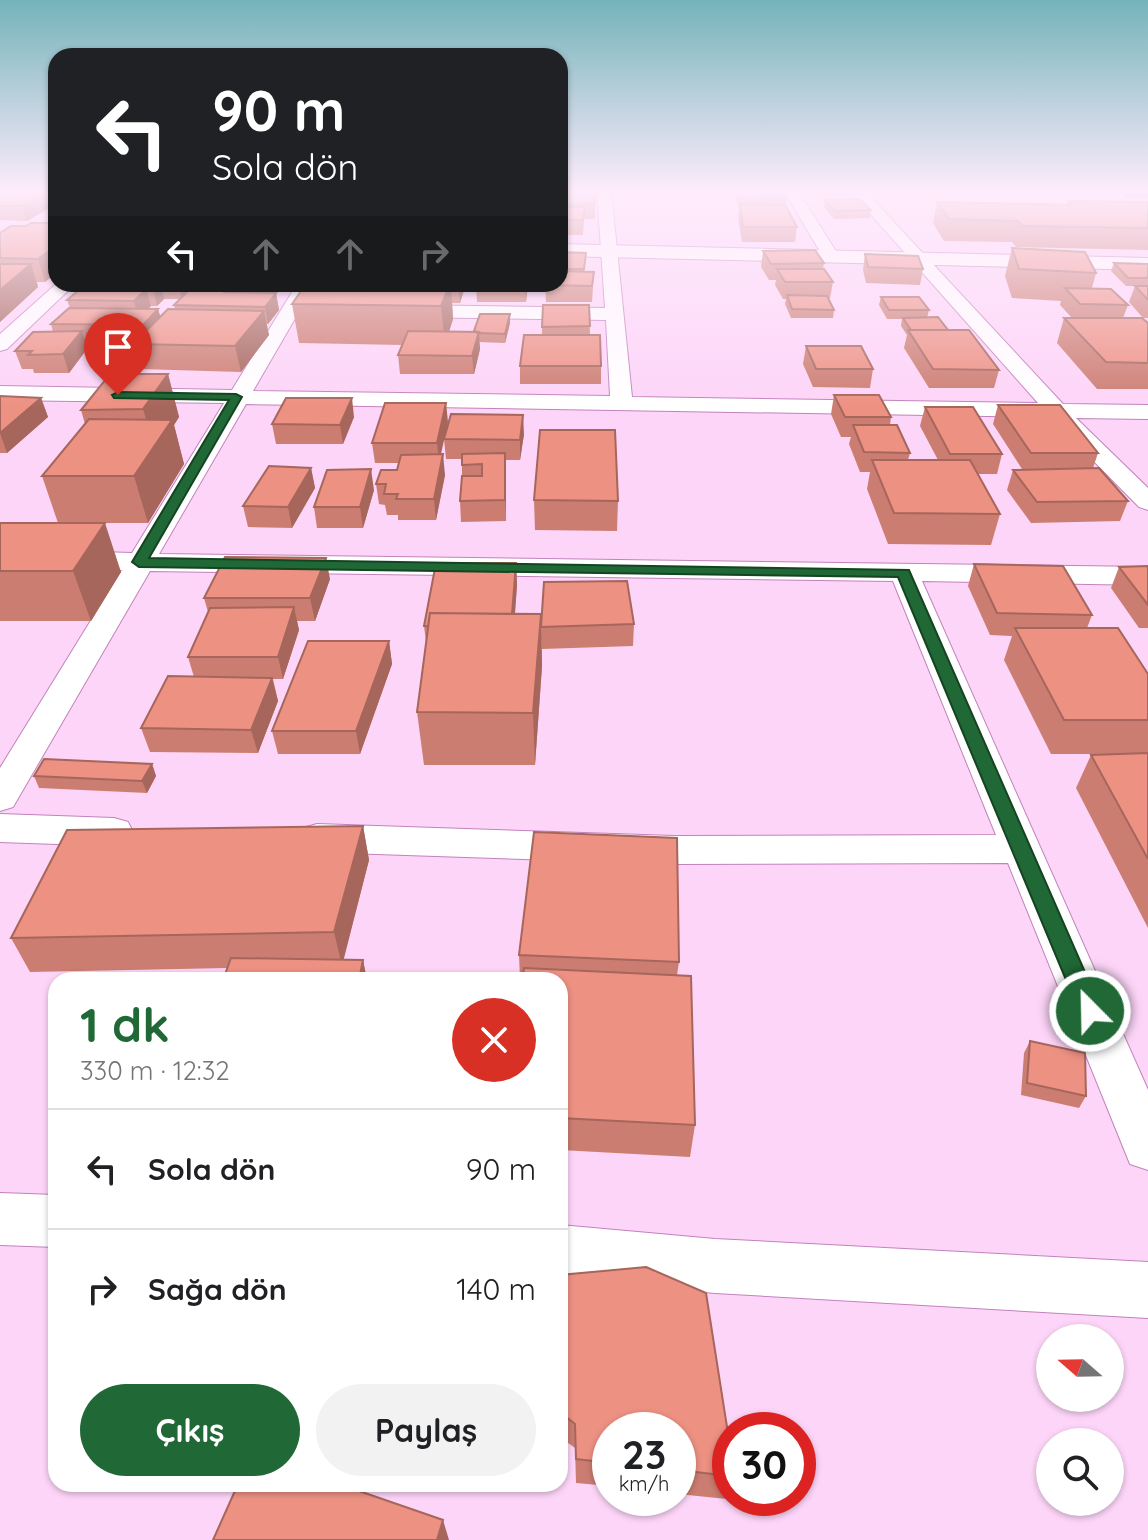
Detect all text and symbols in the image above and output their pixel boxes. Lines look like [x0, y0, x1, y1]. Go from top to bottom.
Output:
text: 90 m [212, 75, 346, 145]
icon: left [80, 80, 184, 184]
text: Sola dön [212, 144, 358, 189]
icon: left [160, 232, 204, 276]
icon: ahead [244, 232, 288, 276]
icon: ahead [328, 232, 372, 276]
icon: right [412, 232, 456, 276]
pin [84, 313, 152, 395]
icon: arrive [96, 325, 140, 369]
position arrow [1048, 969, 1132, 1053]
text: 1 dk [80, 994, 170, 1054]
button: close [452, 998, 536, 1082]
text: 330 m · 12:32 [80, 1054, 230, 1087]
icon: left [80, 1147, 124, 1191]
text: Sola dön [148, 1150, 275, 1188]
text: 90 m [466, 1150, 536, 1188]
icon: right [80, 1267, 124, 1311]
text: Sağa dön [148, 1270, 287, 1308]
text: 140 m [456, 1270, 536, 1308]
north arrow [1036, 1324, 1124, 1412]
map controls [1036, 1324, 1124, 1516]
button: Çıkış [80, 1384, 300, 1476]
button: Paylaş [316, 1384, 536, 1476]
speed limit sign: 30 [712, 1412, 816, 1516]
button: search [1036, 1428, 1124, 1516]
text: 23 [622, 1429, 666, 1479]
text: km/h [619, 1471, 669, 1496]

